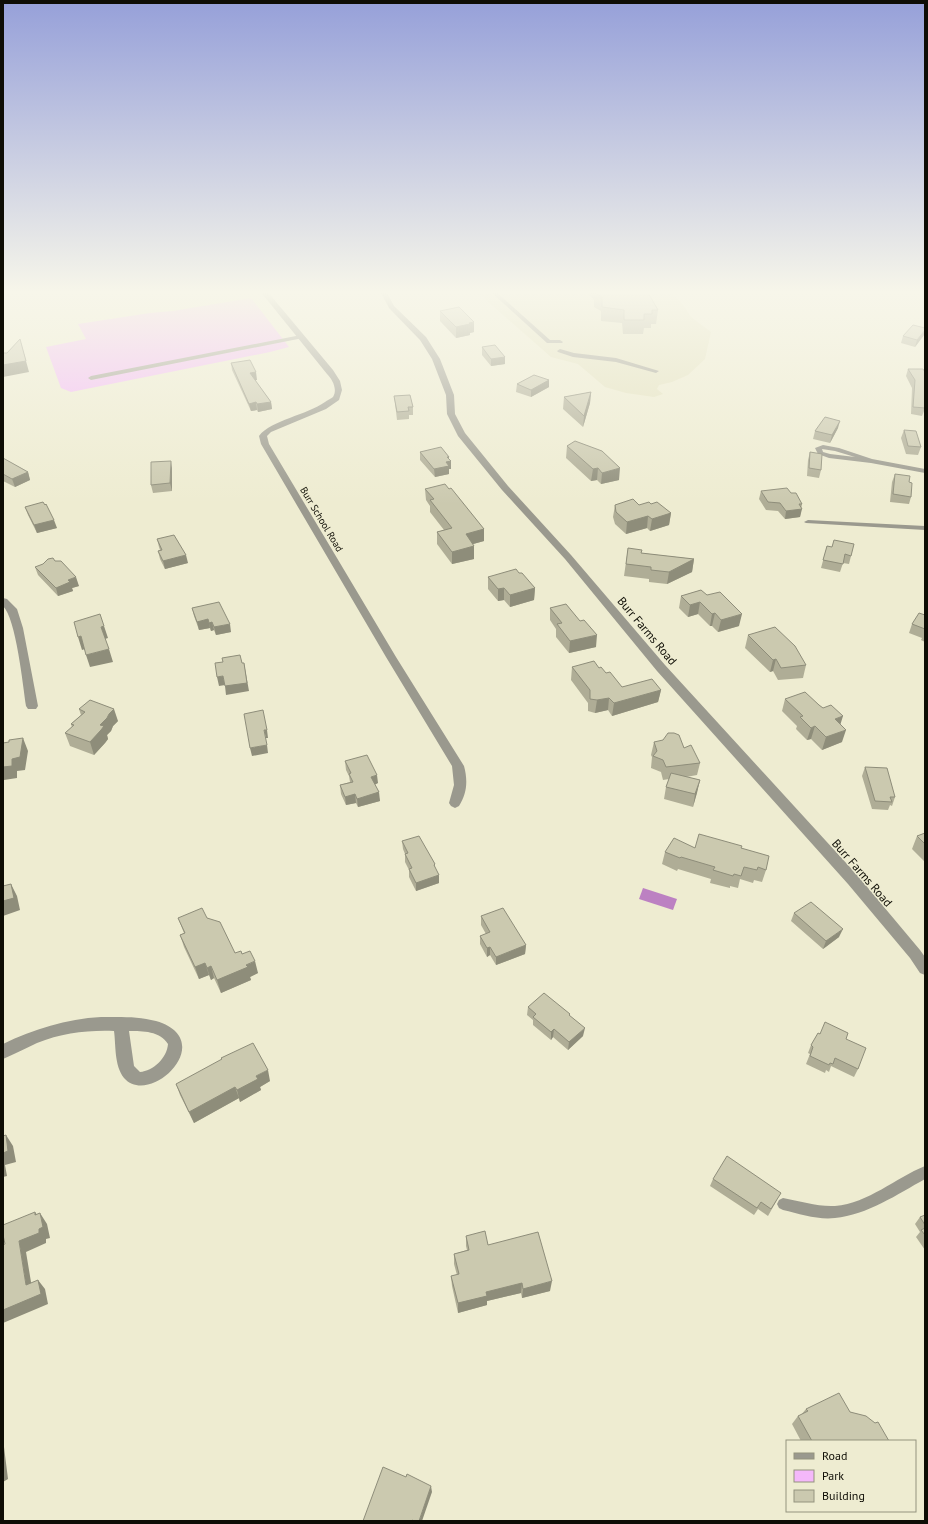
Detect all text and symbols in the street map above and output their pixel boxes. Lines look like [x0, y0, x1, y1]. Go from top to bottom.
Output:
street label: Burr School Road [297, 484, 346, 554]
street label: Burr Farms Road [614, 593, 680, 668]
street label: Burr Farms Road [829, 836, 896, 909]
legend [786, 1440, 916, 1512]
text: Road [822, 1448, 847, 1463]
text: Park [822, 1468, 844, 1483]
text: Building [822, 1488, 865, 1503]

